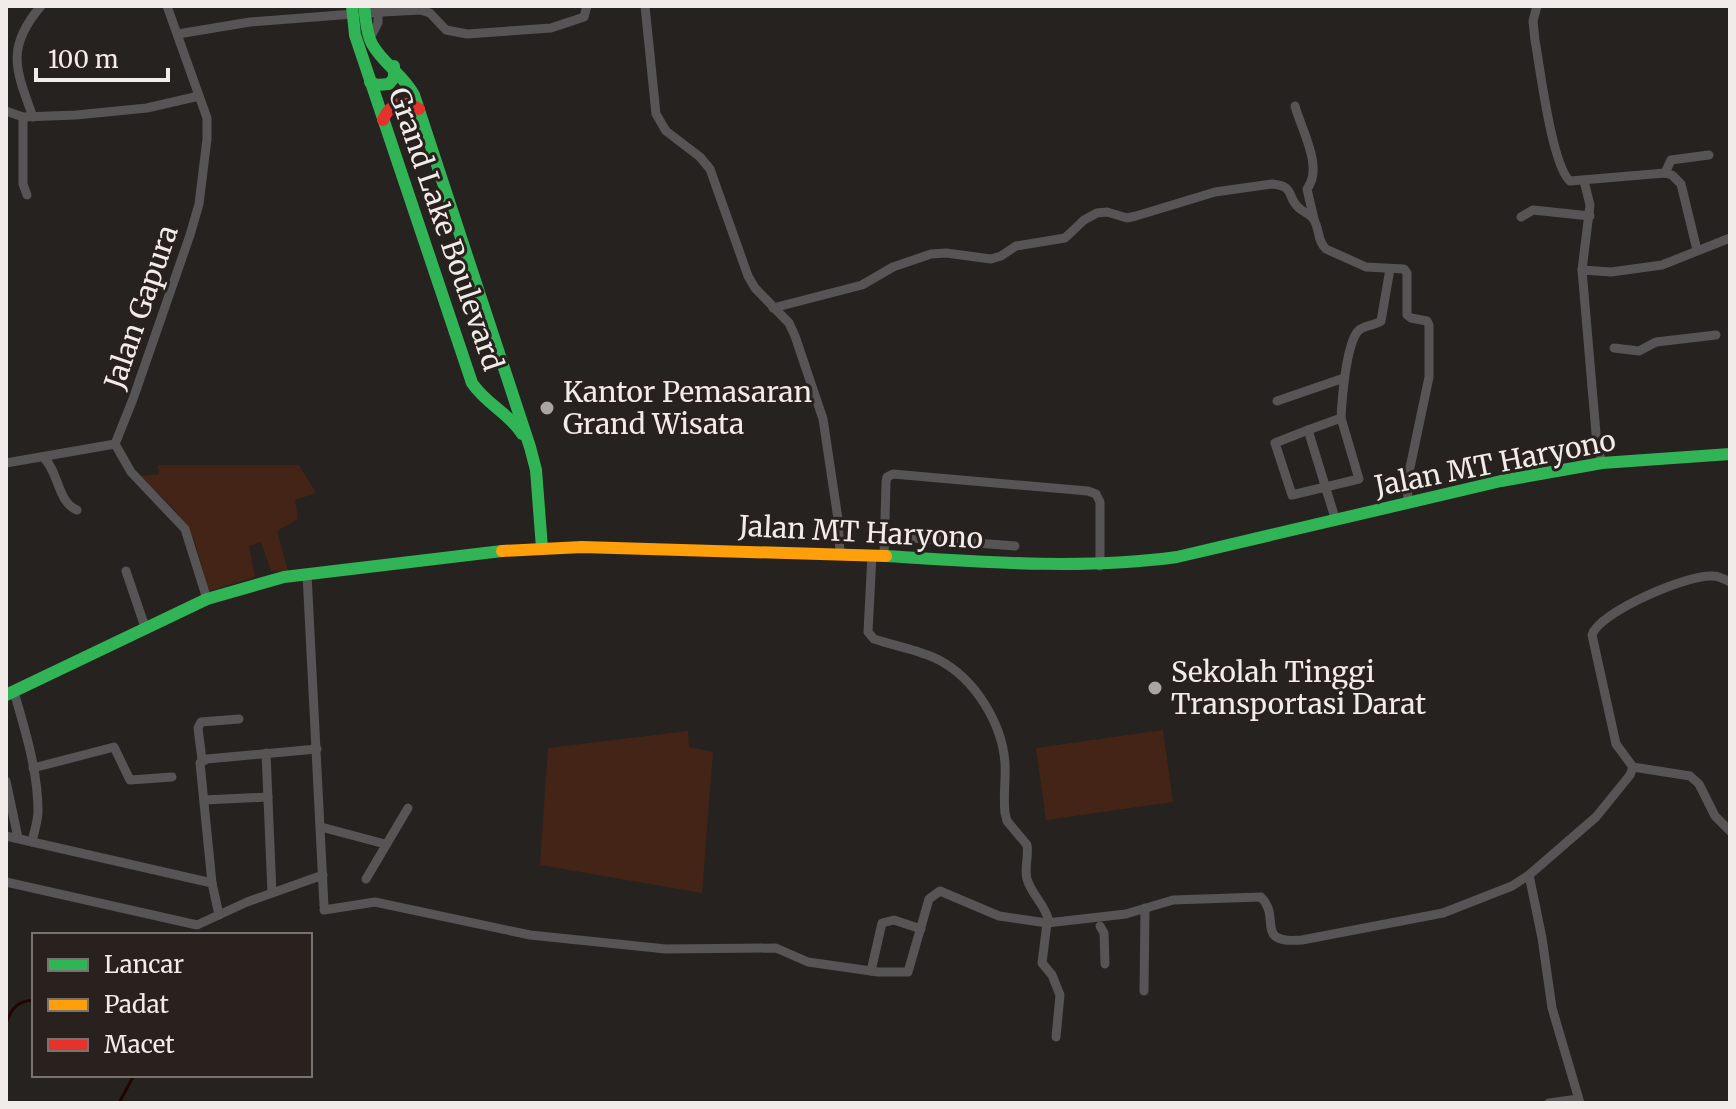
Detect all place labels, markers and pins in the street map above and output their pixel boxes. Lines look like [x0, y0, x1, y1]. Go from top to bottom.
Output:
place label: Kantor Pemasaran Grand Wisata [563, 374, 812, 442]
marker: Kantor Pemasaran Grand Wisata [538, 399, 556, 417]
place label: Sekolah Tinggi Transportasi Darat [1171, 654, 1426, 722]
marker: Sekolah Tinggi Transportasi Darat [1146, 679, 1164, 697]

